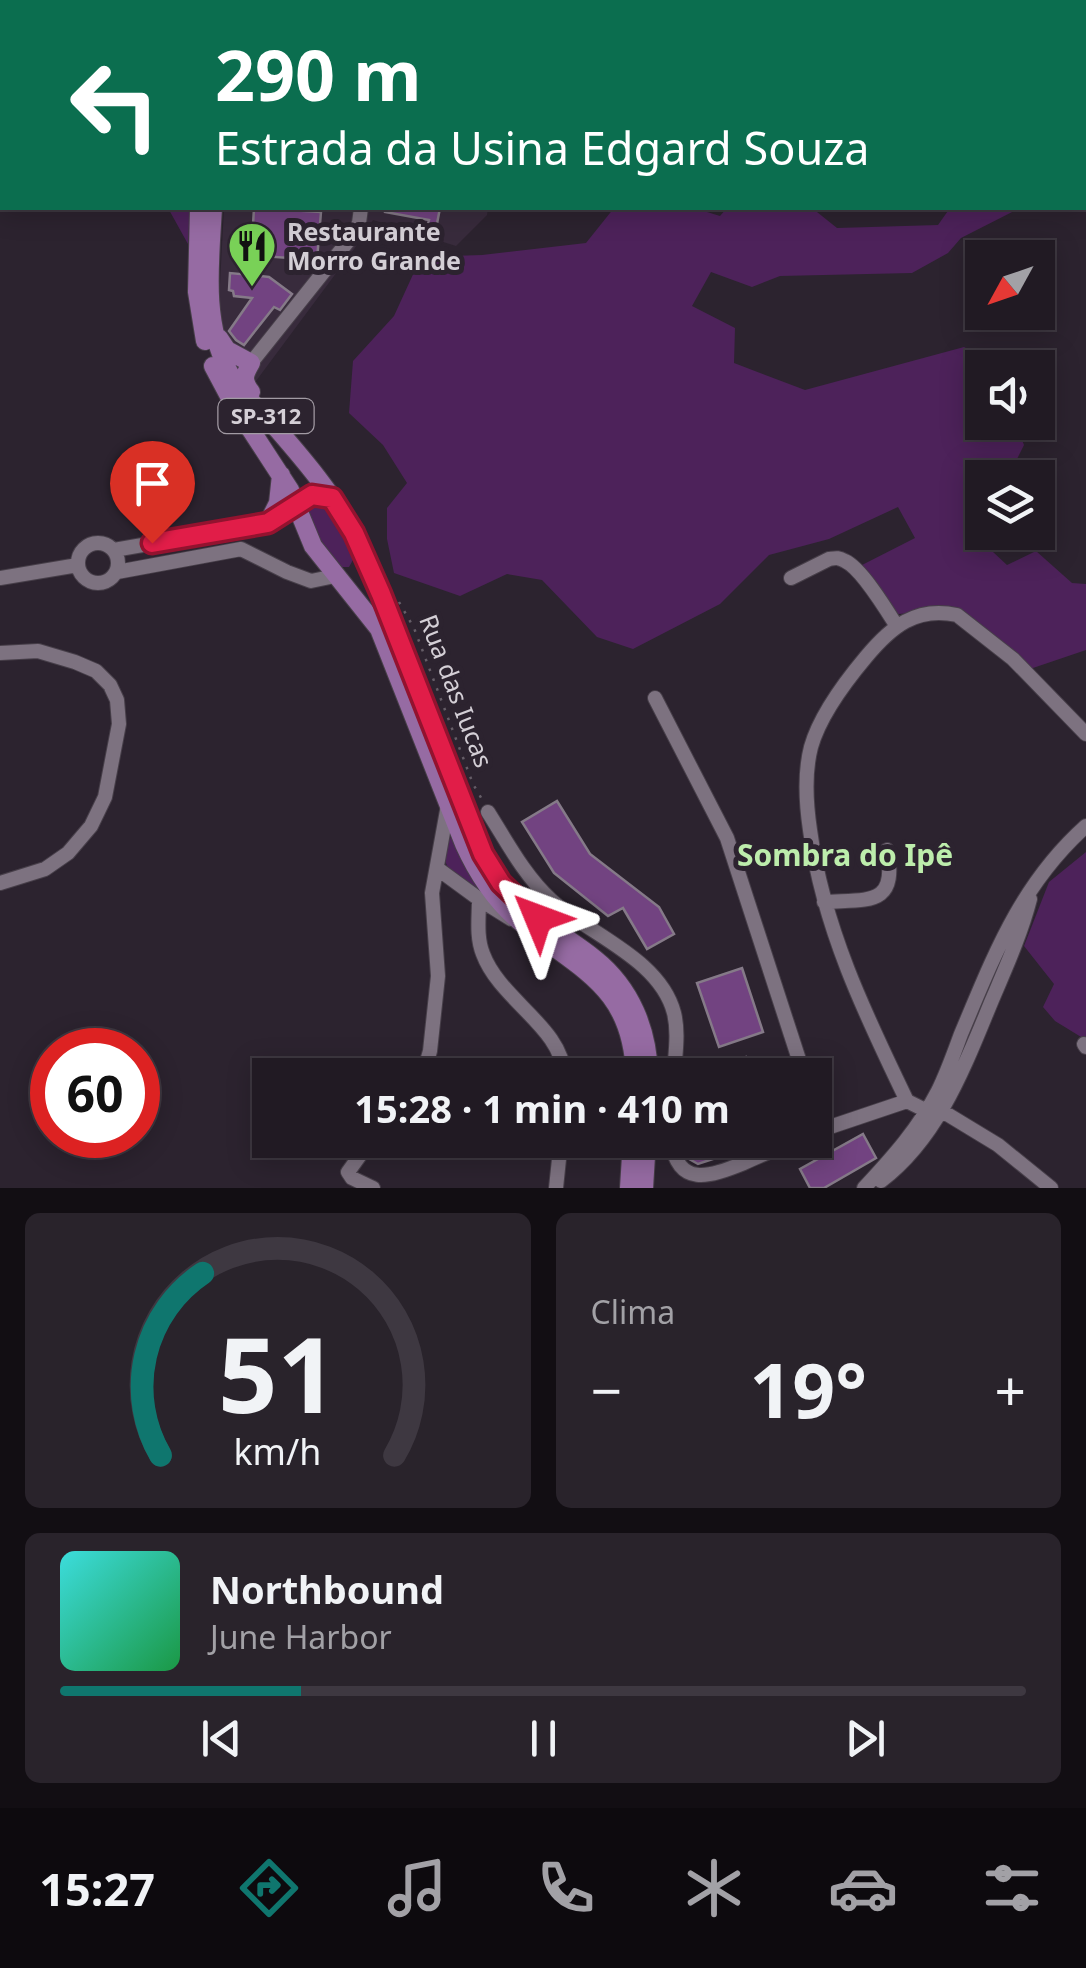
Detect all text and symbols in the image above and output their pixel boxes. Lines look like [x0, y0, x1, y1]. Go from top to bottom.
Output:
text: 290 m [215, 26, 422, 122]
icon: left [50, 40, 180, 170]
text: Estrada da Usina Edgard Souza [215, 117, 870, 178]
place label: Restaurante Morro Grande [287, 214, 461, 277]
restaurant icon: Restaurante Morro Grande [226, 220, 278, 288]
north arrow [965, 240, 1055, 330]
map controls [965, 240, 1055, 550]
button: sound [965, 350, 1055, 440]
road number: SP-312 [218, 399, 314, 433]
pin [110, 441, 195, 544]
icon: arrive [125, 456, 180, 511]
button: layers [965, 460, 1055, 550]
street label: Rua das Iucas [412, 609, 502, 772]
district label: Sombra do Ipê [737, 834, 953, 875]
position arrow [486, 866, 590, 970]
speed limit sign: 60 [30, 1028, 160, 1158]
text: 15:28 · 1 min · 410 m [354, 1082, 730, 1134]
text: Clima [591, 1290, 675, 1333]
text: 51 [218, 1302, 337, 1443]
text: 19° [749, 1338, 867, 1440]
text: − [591, 1352, 622, 1427]
text: + [995, 1352, 1026, 1427]
text: km/h [234, 1427, 322, 1475]
text: Northbound [210, 1563, 444, 1615]
text: June Harbor [210, 1615, 392, 1658]
icon: previous [194, 1711, 249, 1766]
icon: pause [516, 1711, 571, 1766]
icon: next [838, 1711, 893, 1766]
icon: directions [234, 1853, 304, 1923]
icon: music [382, 1853, 452, 1923]
icon: phone [531, 1853, 601, 1923]
icon: climate [679, 1853, 749, 1923]
icon: car [828, 1853, 898, 1923]
icon: filters [977, 1853, 1047, 1923]
text: 15:27 [39, 1858, 155, 1919]

